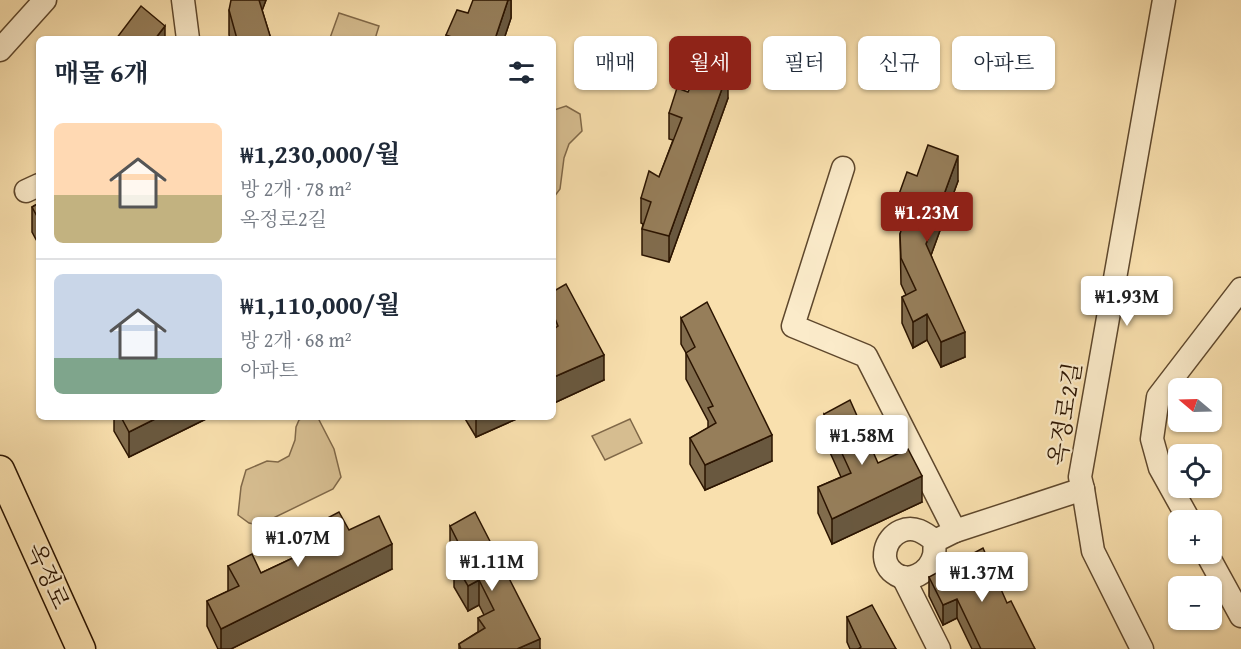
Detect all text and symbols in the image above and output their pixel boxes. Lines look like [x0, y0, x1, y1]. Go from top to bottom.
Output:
chip: 매매 [574, 36, 657, 90]
chip: 월세 [669, 36, 751, 90]
chip: 필터 [763, 36, 846, 90]
chip: 신규 [858, 36, 940, 90]
chip: 아파트 [952, 36, 1055, 90]
text: 매물 6개 [54, 53, 149, 92]
icon: filters [505, 56, 538, 89]
text: ₩1,230,000/월 [240, 134, 400, 173]
icon: home [102, 147, 174, 219]
text: 방 2개 · 78 m² [240, 174, 352, 203]
pin: ₩1.23M [878, 192, 976, 243]
text: ₩1.23M [895, 197, 959, 226]
text: 옥정로2길 [240, 204, 327, 233]
pin: ₩1.93M [1078, 276, 1176, 327]
text: ₩1.93M [1095, 281, 1159, 310]
text: ₩1,110,000/월 [240, 285, 400, 324]
icon: home [102, 298, 174, 370]
text: 방 2개 · 68 m² [240, 325, 352, 354]
text: 아파트 [240, 355, 298, 384]
street label: 옥정로2길 [1039, 360, 1090, 468]
north arrow [1168, 378, 1222, 432]
map controls [1168, 378, 1222, 630]
pin: ₩1.58M [813, 415, 911, 466]
text: ₩1.58M [830, 420, 894, 449]
button: locate [1168, 444, 1222, 498]
button: + [1168, 510, 1222, 564]
pin: ₩1.07M [249, 517, 347, 568]
text: ₩1.07M [266, 522, 330, 551]
street label: 옥정로 [18, 537, 79, 615]
pin: ₩1.11M [443, 541, 541, 592]
text: ₩1.11M [460, 546, 524, 575]
pin: ₩1.37M [933, 552, 1031, 603]
text: ₩1.37M [950, 557, 1014, 586]
button: − [1168, 576, 1222, 630]

